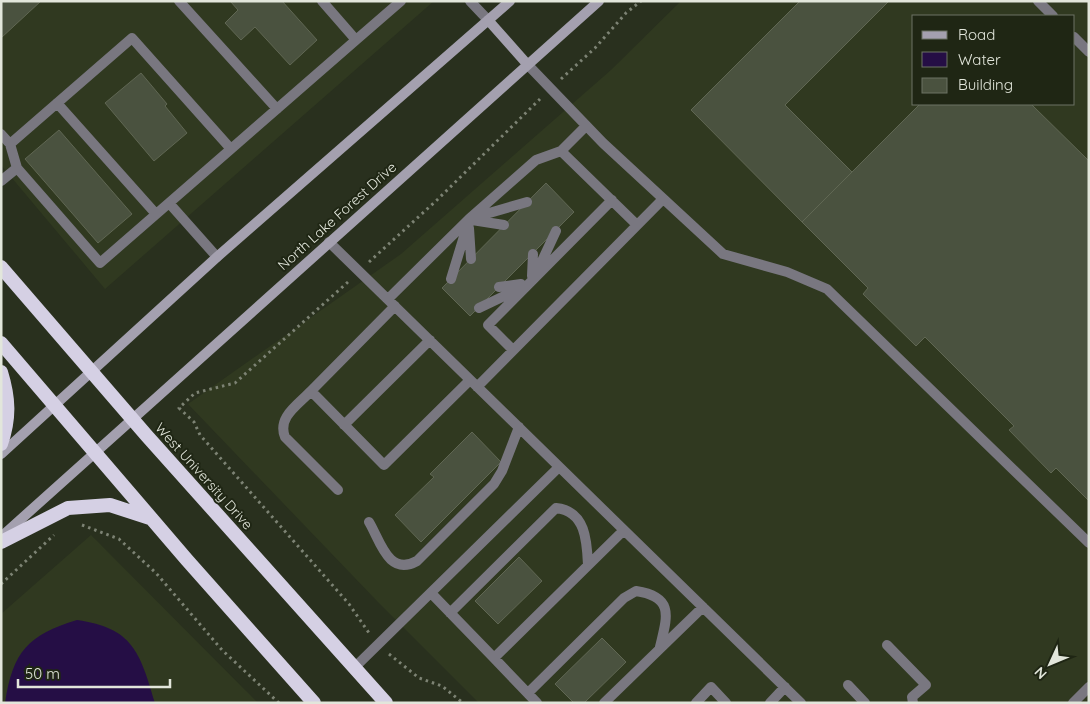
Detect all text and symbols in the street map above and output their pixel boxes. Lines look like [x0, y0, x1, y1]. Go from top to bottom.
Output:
legend [912, 15, 1075, 105]
text: Road [958, 25, 995, 44]
text: Water [958, 50, 1001, 69]
text: Building [958, 75, 1013, 94]
street label: North Lake Forest Drive [274, 158, 400, 274]
street label: West University Drive [151, 419, 257, 533]
north arrow [1025, 639, 1075, 689]
scale bar [18, 656, 170, 688]
text: N [1031, 663, 1051, 683]
text: 50 m [25, 664, 60, 683]

